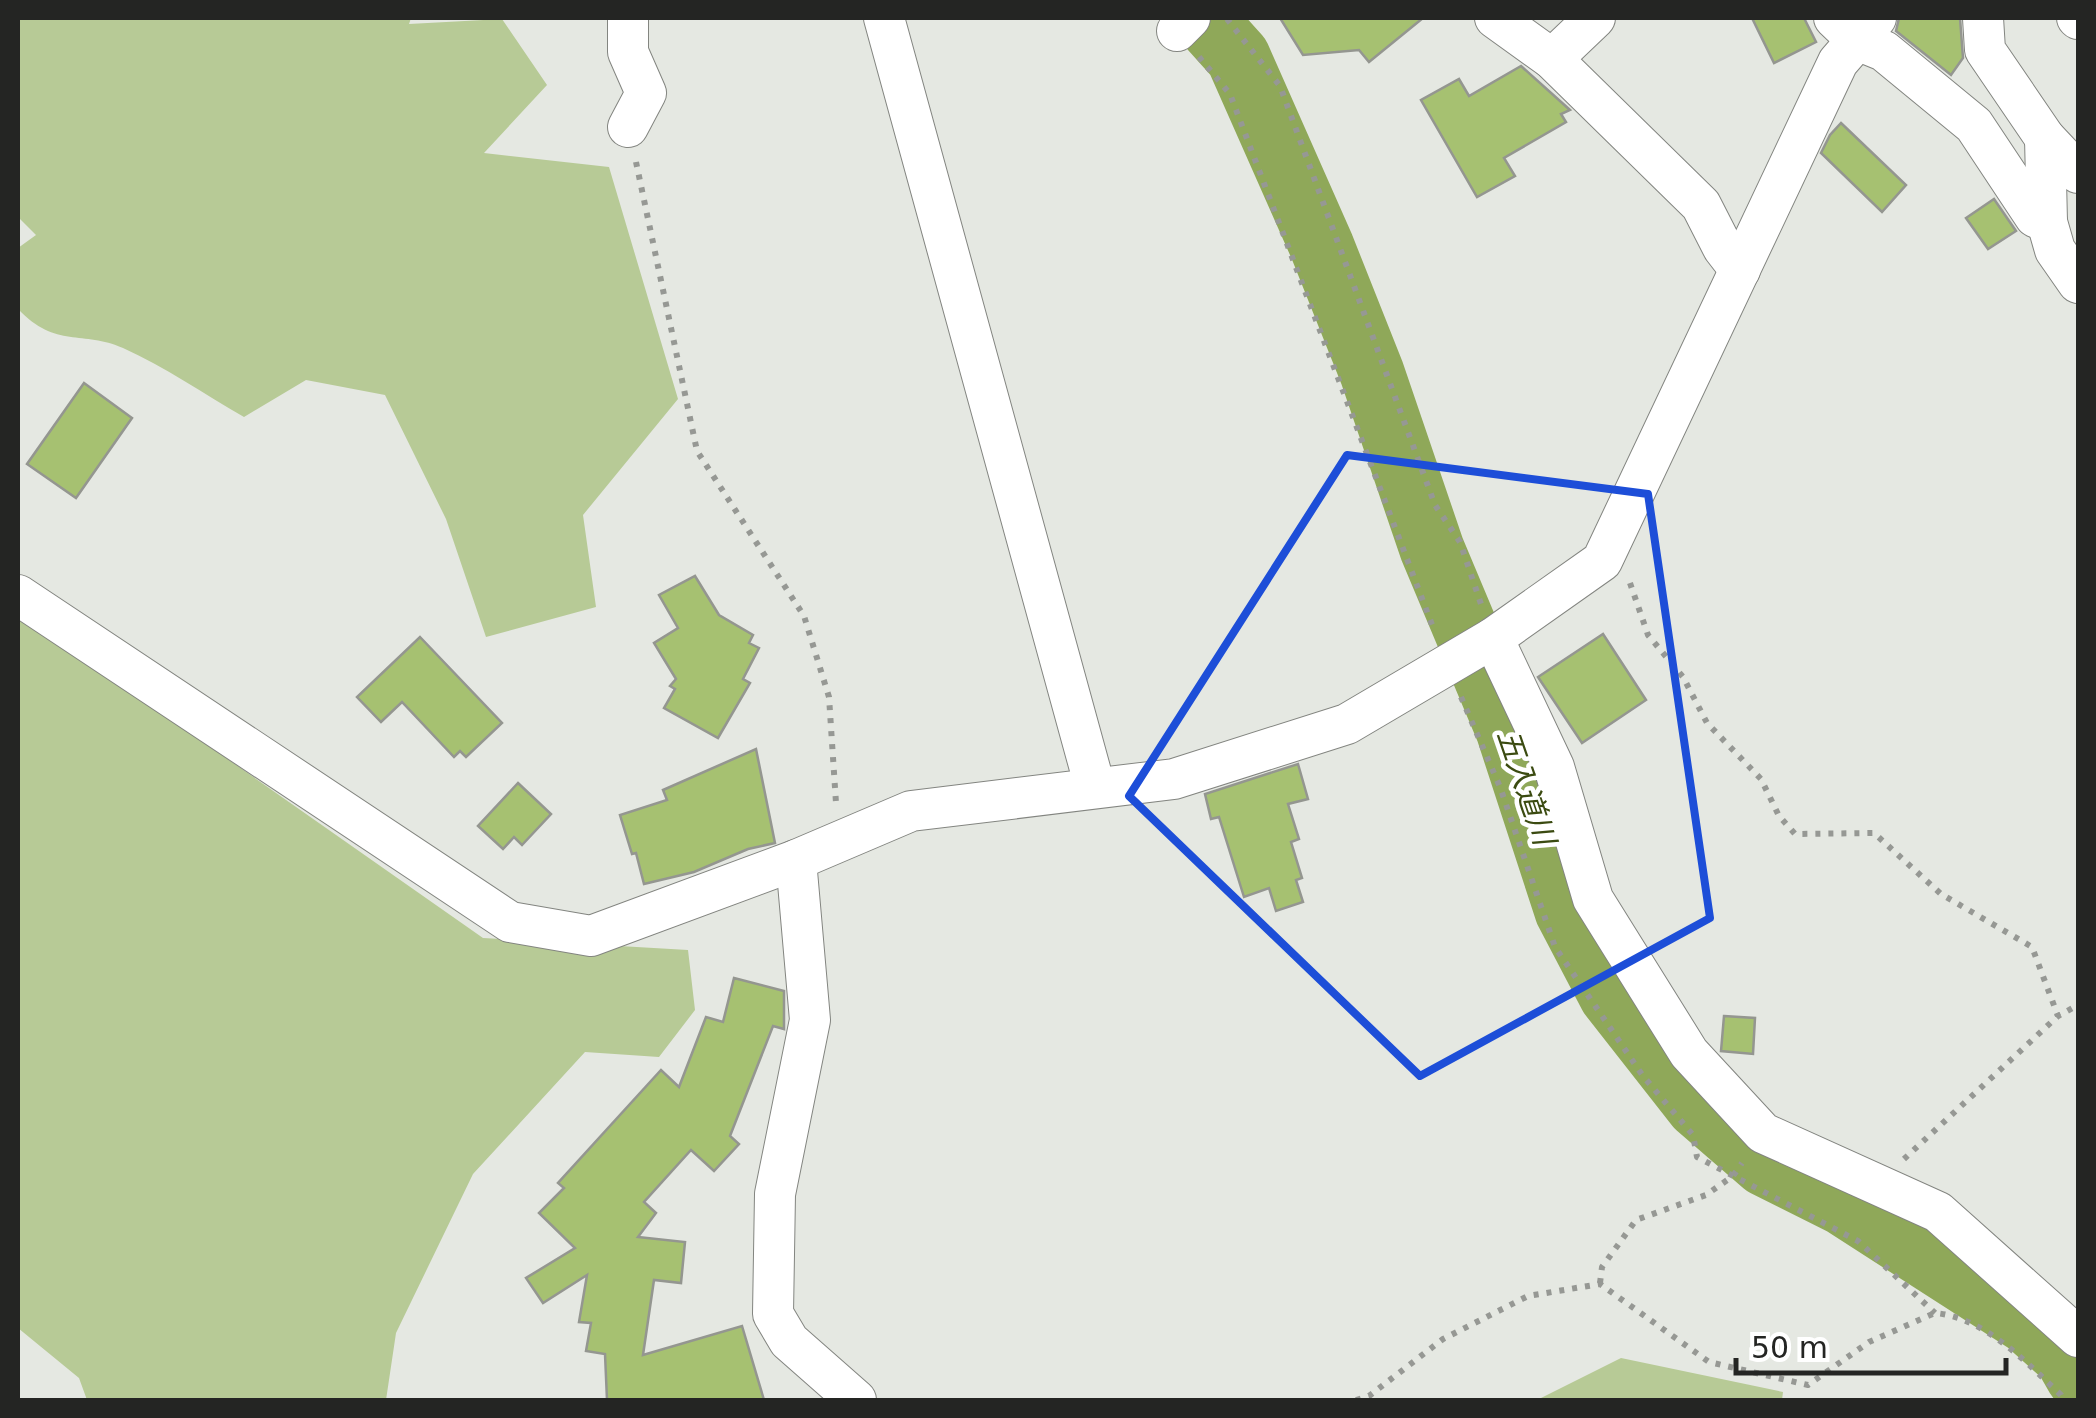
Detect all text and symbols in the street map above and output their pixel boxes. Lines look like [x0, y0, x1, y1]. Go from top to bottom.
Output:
water label: 五入道川 [1490, 724, 1564, 852]
scale bar [1736, 1313, 2006, 1375]
text: 50 m [1751, 1330, 1828, 1365]

